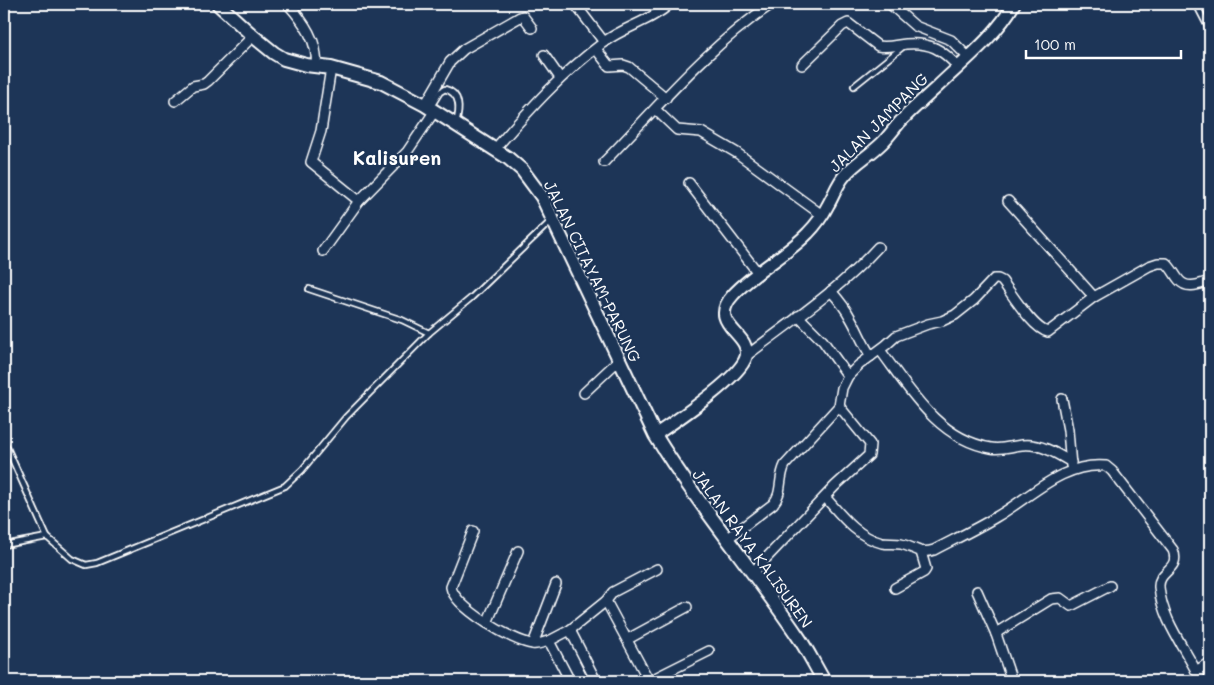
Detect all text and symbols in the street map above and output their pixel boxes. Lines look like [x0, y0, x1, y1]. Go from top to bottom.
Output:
scale bar [1026, 28, 1182, 60]
text: 100 m [1034, 34, 1076, 54]
street label: JALAN JAMPANG [824, 68, 932, 176]
district label: Kalisuren [353, 145, 441, 170]
street label: JALAN CITAYAM-PARUNG [540, 177, 646, 366]
street label: JALAN RAYA KALISUREN [688, 464, 818, 632]

